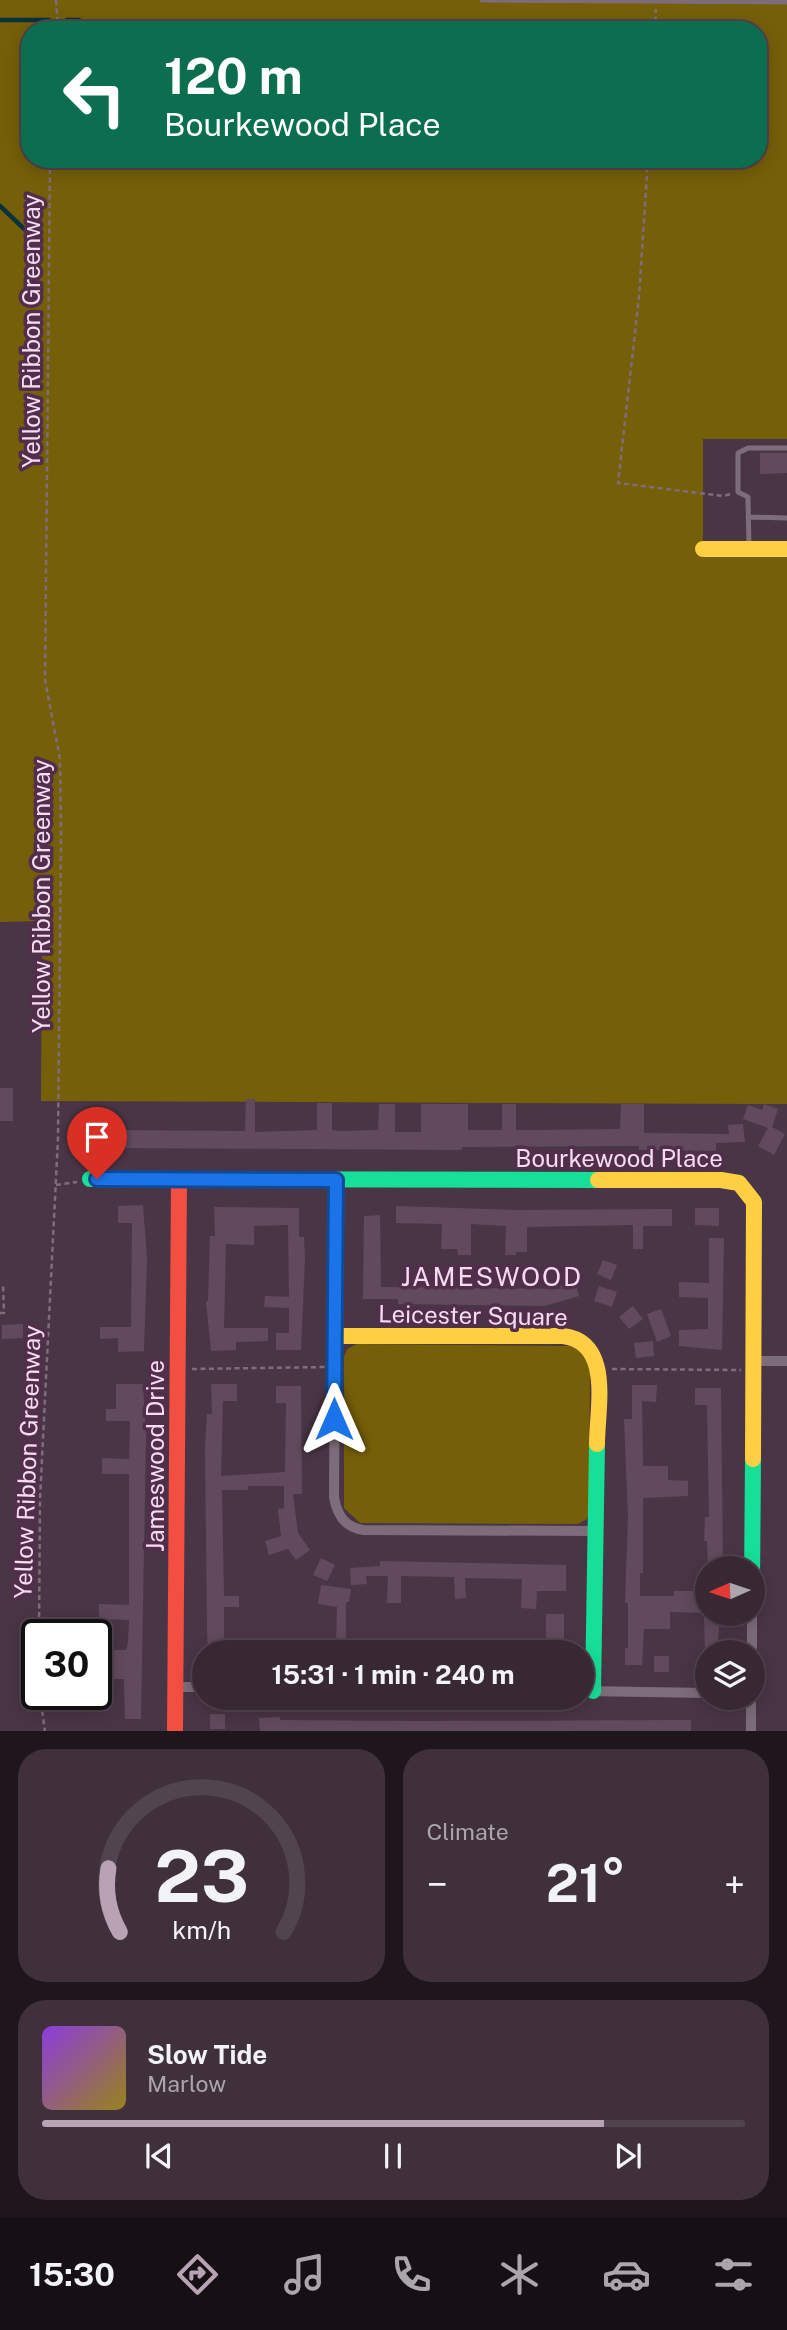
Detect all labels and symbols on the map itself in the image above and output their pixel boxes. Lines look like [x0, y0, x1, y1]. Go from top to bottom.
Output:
street label: Yellow Ribbon Greenway [17, 194, 45, 468]
street label: Yellow Ribbon Greenway [27, 759, 55, 1033]
pin [67, 1107, 127, 1179]
street label: Bourkewood Place [515, 1144, 723, 1172]
district label: JAMESWOOD [401, 1261, 583, 1292]
street label: Leicester Square [378, 1299, 568, 1331]
street label: Yellow Ribbon Greenway [8, 1325, 46, 1599]
street label: Jameswood Drive [141, 1360, 169, 1552]
position arrow [297, 1382, 371, 1456]
north arrow [695, 1556, 765, 1626]
speed limit sign: 30 [21, 1619, 112, 1710]

